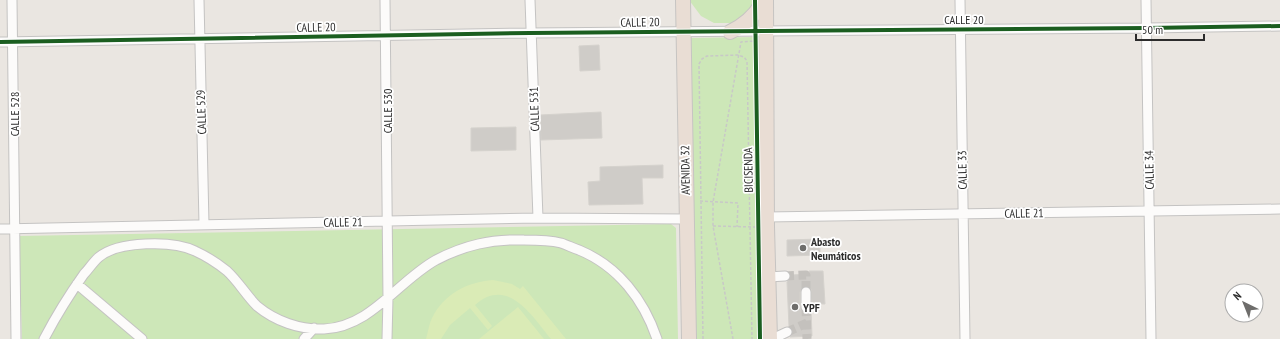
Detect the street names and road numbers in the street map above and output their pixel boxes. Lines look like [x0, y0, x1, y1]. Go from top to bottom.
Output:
street label: CALLE 20 [944, 12, 984, 27]
street label: CALLE 20 [620, 14, 660, 30]
street label: CALLE 20 [296, 19, 336, 35]
street label: CALLE 531 [526, 86, 542, 132]
street label: CALLE 529 [193, 89, 209, 135]
street label: CALLE 530 [380, 89, 395, 133]
street label: CALLE 528 [7, 92, 22, 136]
street label: AVENIDA 32 [677, 145, 693, 195]
street label: BICISENDA [740, 147, 756, 193]
street label: CALLE 33 [954, 150, 970, 190]
street label: CALLE 34 [1141, 150, 1157, 190]
street label: CALLE 21 [1004, 205, 1044, 221]
street label: CALLE 21 [323, 214, 363, 230]

